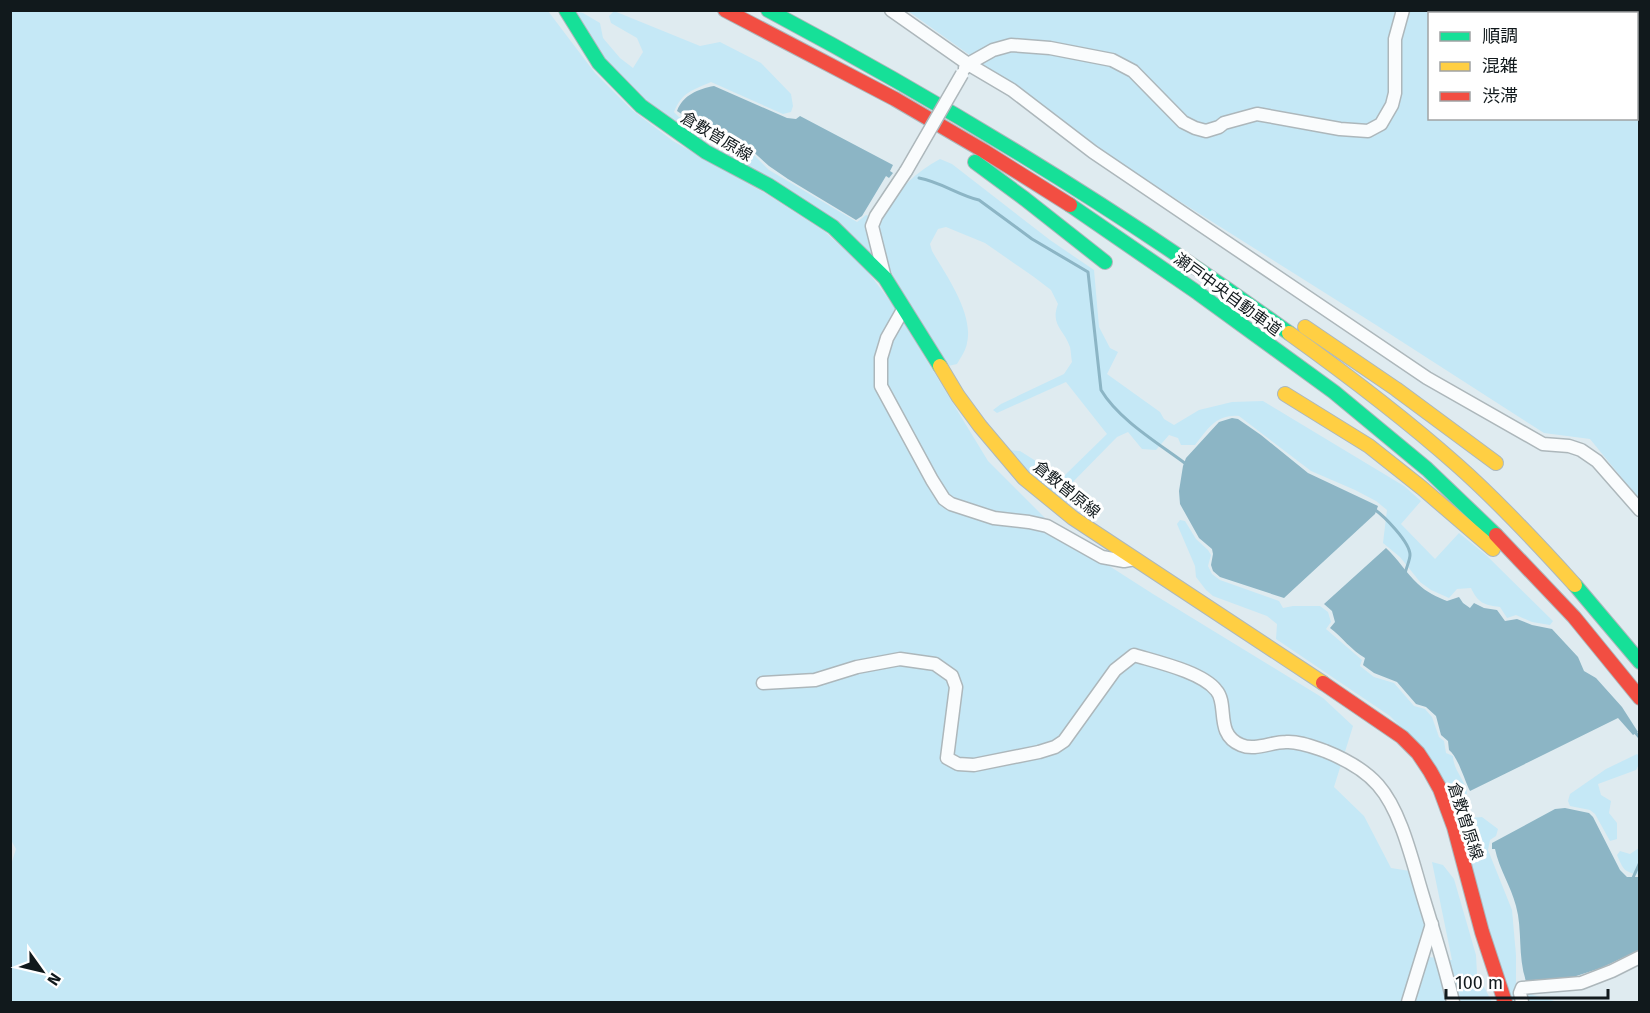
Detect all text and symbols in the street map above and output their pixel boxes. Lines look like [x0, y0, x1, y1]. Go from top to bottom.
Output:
legend [1428, 12, 1638, 120]
text: 順調 [1482, 25, 1518, 47]
text: 混雑 [1482, 55, 1518, 77]
text: 渋滞 [1482, 85, 1518, 107]
street label: 倉敷曽原線 [678, 108, 756, 165]
street label: 瀬戸中央自動車道 [1170, 249, 1285, 340]
street label: 倉敷曽原線 [1030, 457, 1104, 522]
street label: 倉敷曽原線 [1444, 780, 1487, 862]
north arrow [12, 941, 72, 1001]
scale bar [1446, 962, 1608, 1000]
text: N [43, 969, 65, 989]
text: 100 m [1455, 972, 1503, 994]

